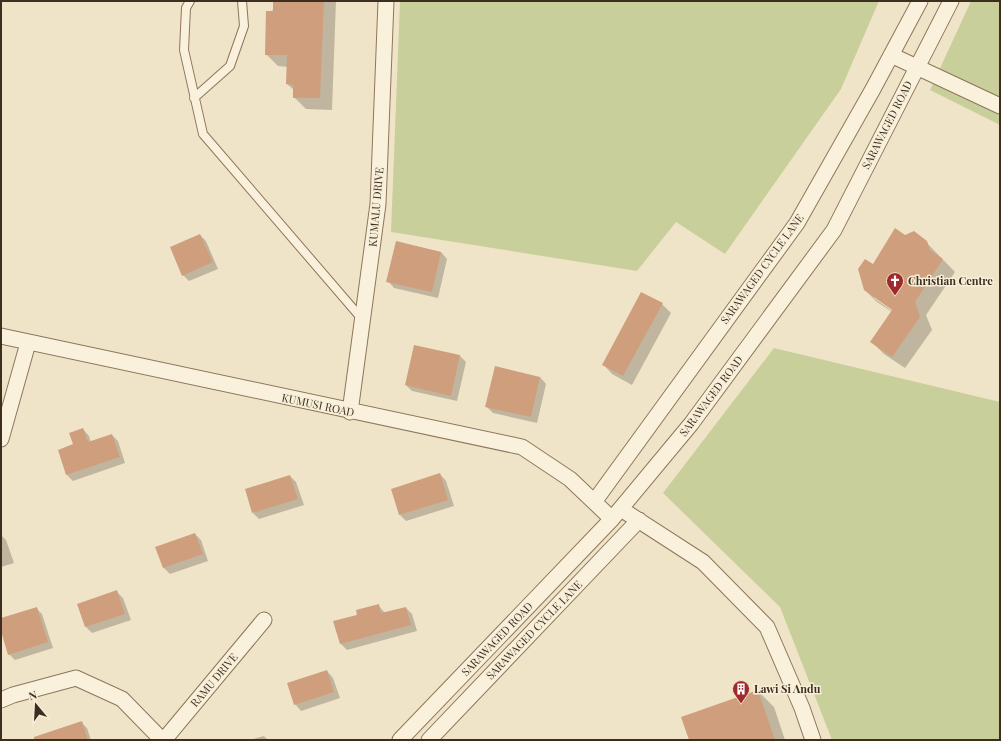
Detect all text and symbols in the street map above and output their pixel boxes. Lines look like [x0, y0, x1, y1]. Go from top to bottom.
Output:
street label: SARAWAGED ROAD [858, 78, 915, 171]
street label: KUMALU DRIVE [365, 166, 386, 247]
street label: SARAWAGED CYCLE LANE [717, 211, 807, 327]
church icon: Christian Centre [885, 271, 905, 296]
place label: Christian Centre [908, 273, 993, 288]
street label: SARAWAGED ROAD [675, 352, 746, 439]
street label: KUMUSI ROAD [280, 389, 356, 420]
street label: SARAWAGED CYCLE LANE [482, 577, 585, 682]
street label: SARAWAGED ROAD [458, 598, 536, 679]
street label: RAMU DRIVE [187, 649, 241, 710]
building icon: Lawi Si Andu [731, 679, 751, 704]
place label: Lawi Si Andu [754, 681, 821, 696]
north arrow [16, 685, 56, 725]
text: N [27, 687, 39, 703]

